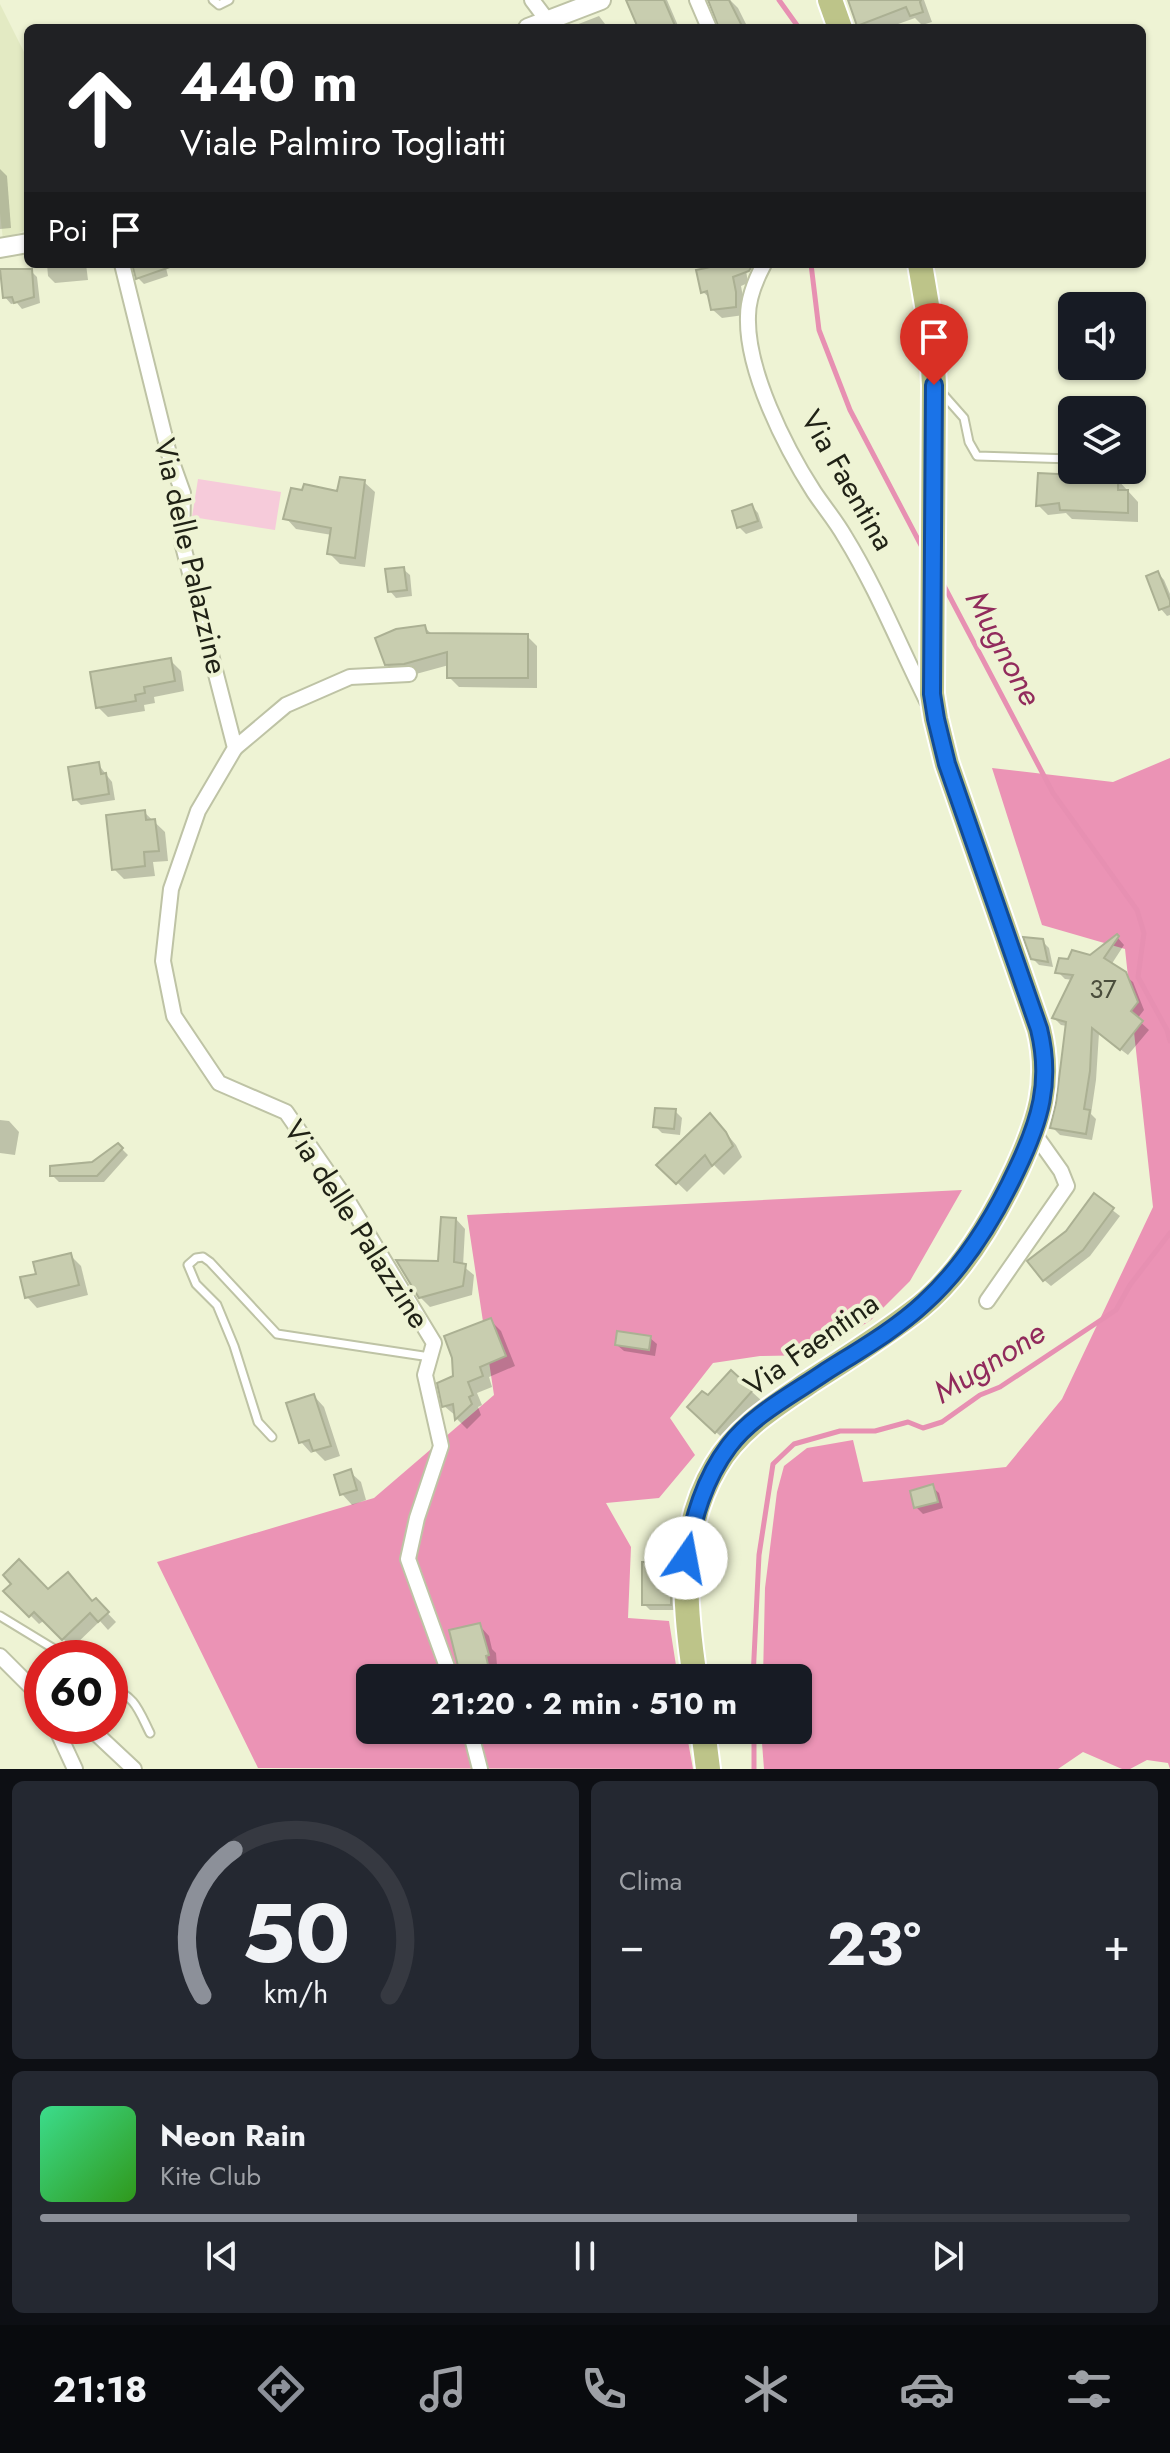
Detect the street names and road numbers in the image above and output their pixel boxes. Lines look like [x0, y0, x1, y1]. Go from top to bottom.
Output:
street label: Via Faentina [790, 402, 906, 558]
street label: Via delle Palazzine [143, 434, 239, 678]
street label: Via delle Palazzine [273, 1111, 441, 1337]
street label: Via Faentina [735, 1282, 887, 1406]

